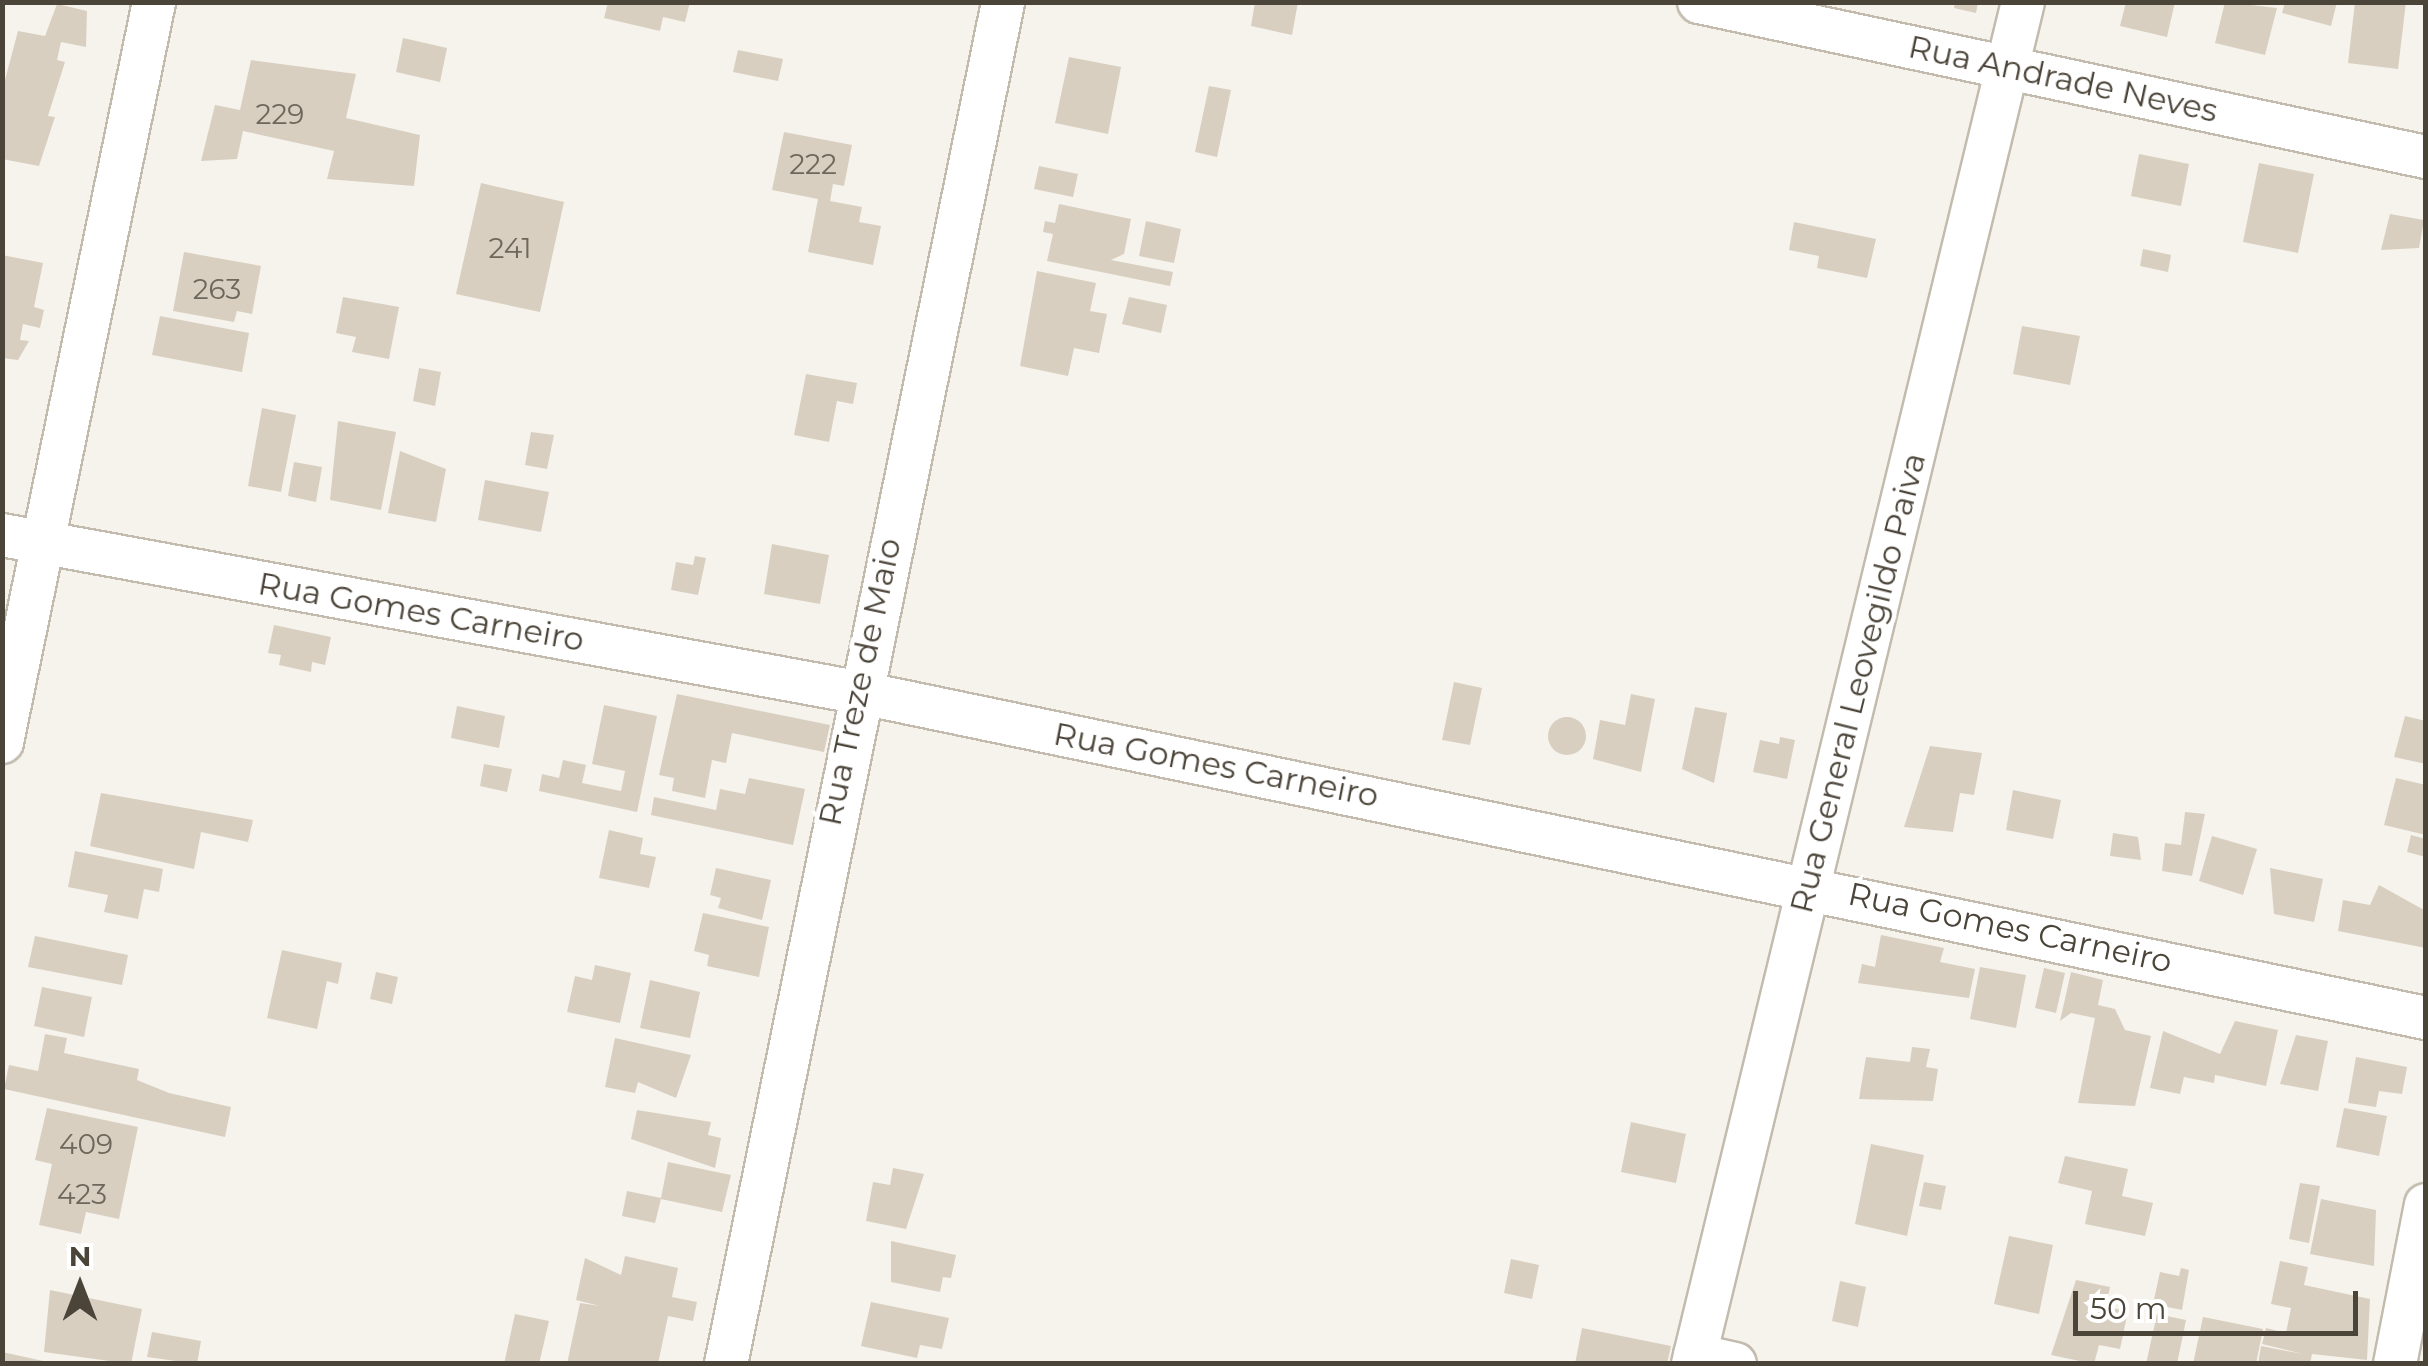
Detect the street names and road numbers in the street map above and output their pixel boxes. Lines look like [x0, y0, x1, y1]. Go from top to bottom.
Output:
street label: Rua Andrade Neves [1905, 27, 2221, 131]
street label: Rua General Leovegildo Paiva [1782, 449, 1934, 917]
street label: Rua Treze de Maio [811, 535, 909, 829]
street label: Rua Gomes Carneiro [255, 564, 587, 660]
street label: Rua Gomes Carneiro [1050, 715, 1382, 815]
street label: Rua Gomes Carneiro [1845, 875, 2175, 981]

